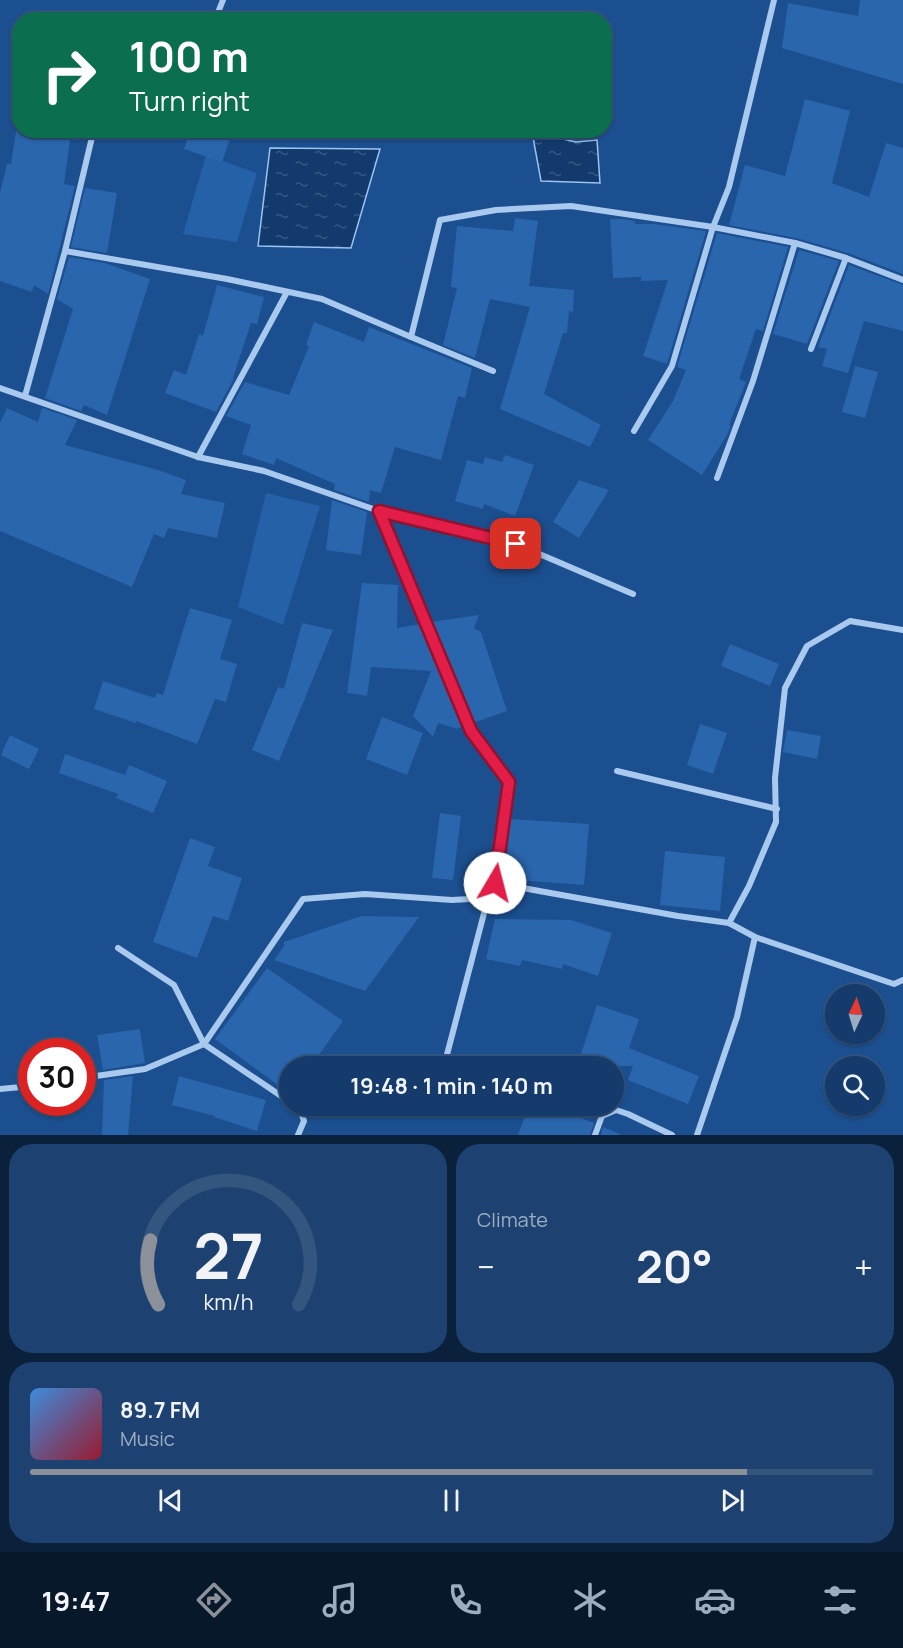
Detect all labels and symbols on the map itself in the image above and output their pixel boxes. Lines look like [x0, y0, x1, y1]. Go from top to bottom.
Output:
pin [490, 518, 541, 569]
position arrow [463, 851, 527, 915]
north arrow [825, 984, 885, 1044]
speed limit sign: 30 [18, 1038, 96, 1116]

